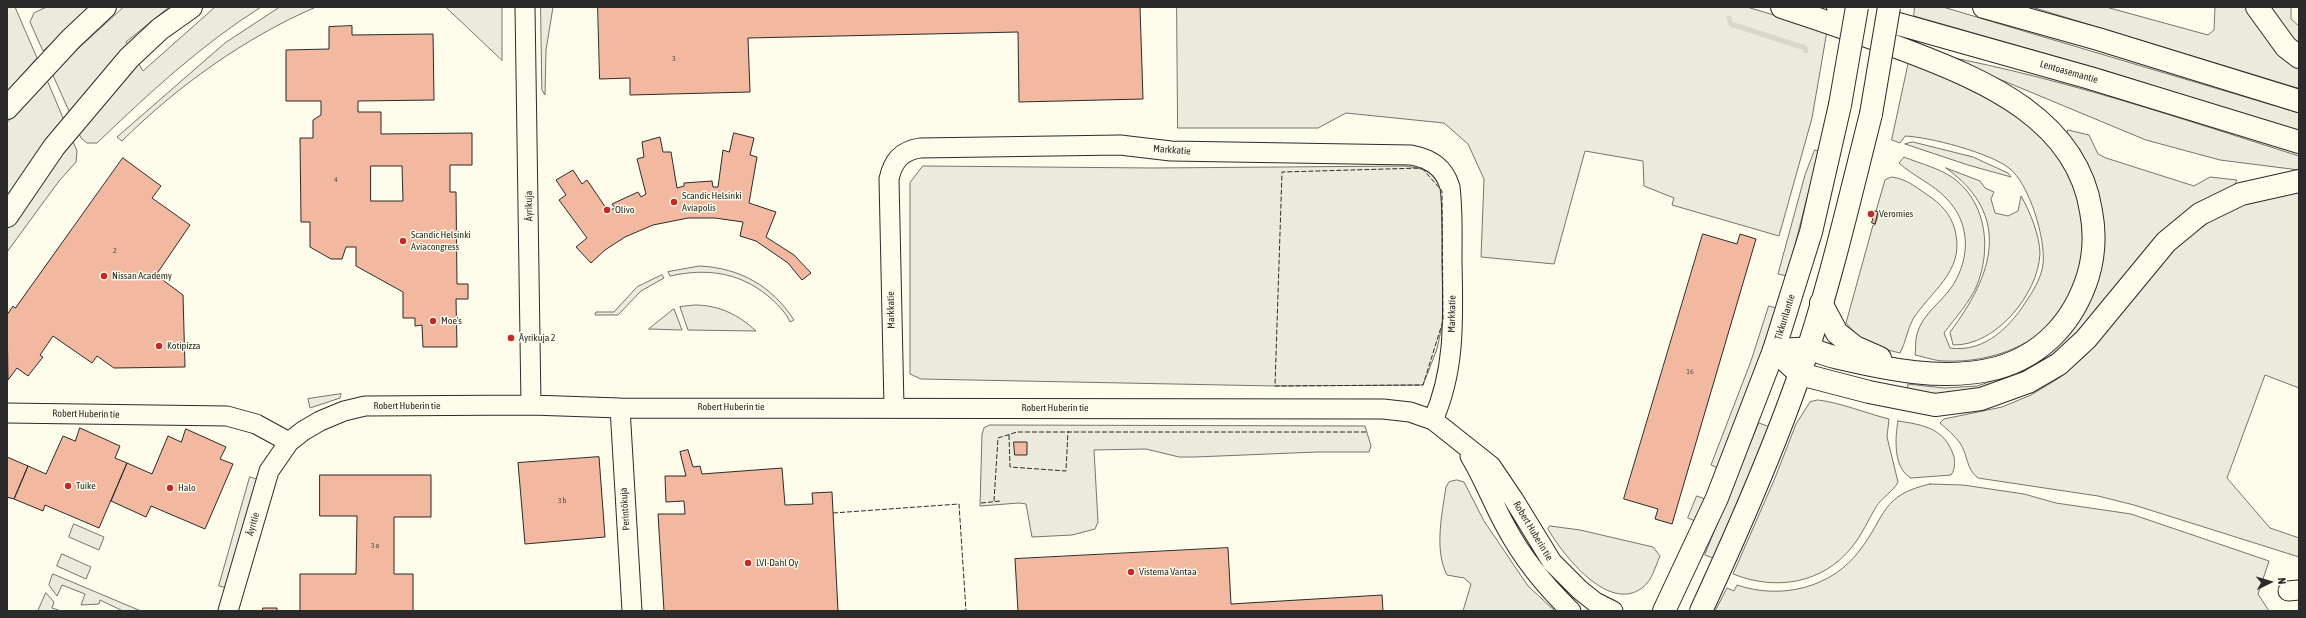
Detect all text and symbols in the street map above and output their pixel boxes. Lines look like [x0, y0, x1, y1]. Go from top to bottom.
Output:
house number: 3 [672, 53, 676, 63]
street label: Lentoasemantie [2039, 58, 2099, 86]
street label: Markkatie [1153, 143, 1191, 157]
house number: 4 [334, 174, 338, 184]
place label: Scandic Helsinki Aviapolis [682, 190, 742, 214]
street label: Äyrikuja [523, 191, 535, 221]
marker: Scandic Helsinki Aviapolis [669, 197, 679, 207]
place label: Olivo [615, 204, 635, 216]
marker: Olivo [602, 205, 612, 215]
place label: Veromies [1879, 208, 1913, 220]
marker: Veromies [1866, 209, 1876, 219]
place label: Scandic Helsinki Aviacongress [411, 229, 471, 252]
marker: Scandic Helsinki Aviacongress [398, 236, 408, 246]
house number: 2 [113, 245, 117, 255]
place label: Nissan Academy [112, 270, 172, 282]
marker: Nissan Academy [99, 271, 109, 281]
street label: Markkatie [885, 291, 897, 329]
street label: Tikkurilantie [1772, 293, 1798, 341]
street label: Markkatie [1446, 295, 1458, 333]
place label: Moe's [441, 315, 462, 327]
marker: Moe's [428, 316, 438, 326]
place label: Äyrikuja 2 [519, 332, 556, 344]
marker: Äyrikuja 2 [506, 333, 516, 343]
place label: Kotipizza [167, 340, 200, 352]
marker: Kotipizza [154, 341, 164, 351]
house number: 16 [1686, 366, 1694, 376]
street label: Robert Huberin tie [373, 400, 441, 412]
street label: Robert Huberin tie [697, 401, 765, 413]
street label: Robert Huberin tie [1021, 402, 1089, 414]
street label: Robert Huberin tie [52, 407, 120, 421]
place label: Tuike [76, 480, 96, 492]
marker: Tuike [63, 481, 73, 491]
place label: Halo [178, 482, 196, 494]
marker: Halo [165, 483, 175, 493]
street label: Perintökuja [618, 487, 632, 531]
house number: 3 b [558, 495, 566, 505]
street label: Robert Huberin tie [1511, 499, 1555, 563]
street label: Äyritie [244, 511, 262, 537]
house number: 3 a [371, 540, 379, 550]
place label: LVI-Dahl Oy [756, 557, 798, 569]
marker: LVI-Dahl Oy [743, 558, 753, 568]
north arrow [2250, 562, 2290, 602]
place label: Vistema Vantaa [1139, 566, 1197, 578]
marker: Vistema Vantaa [1126, 567, 1136, 577]
text: N [2276, 577, 2288, 585]

